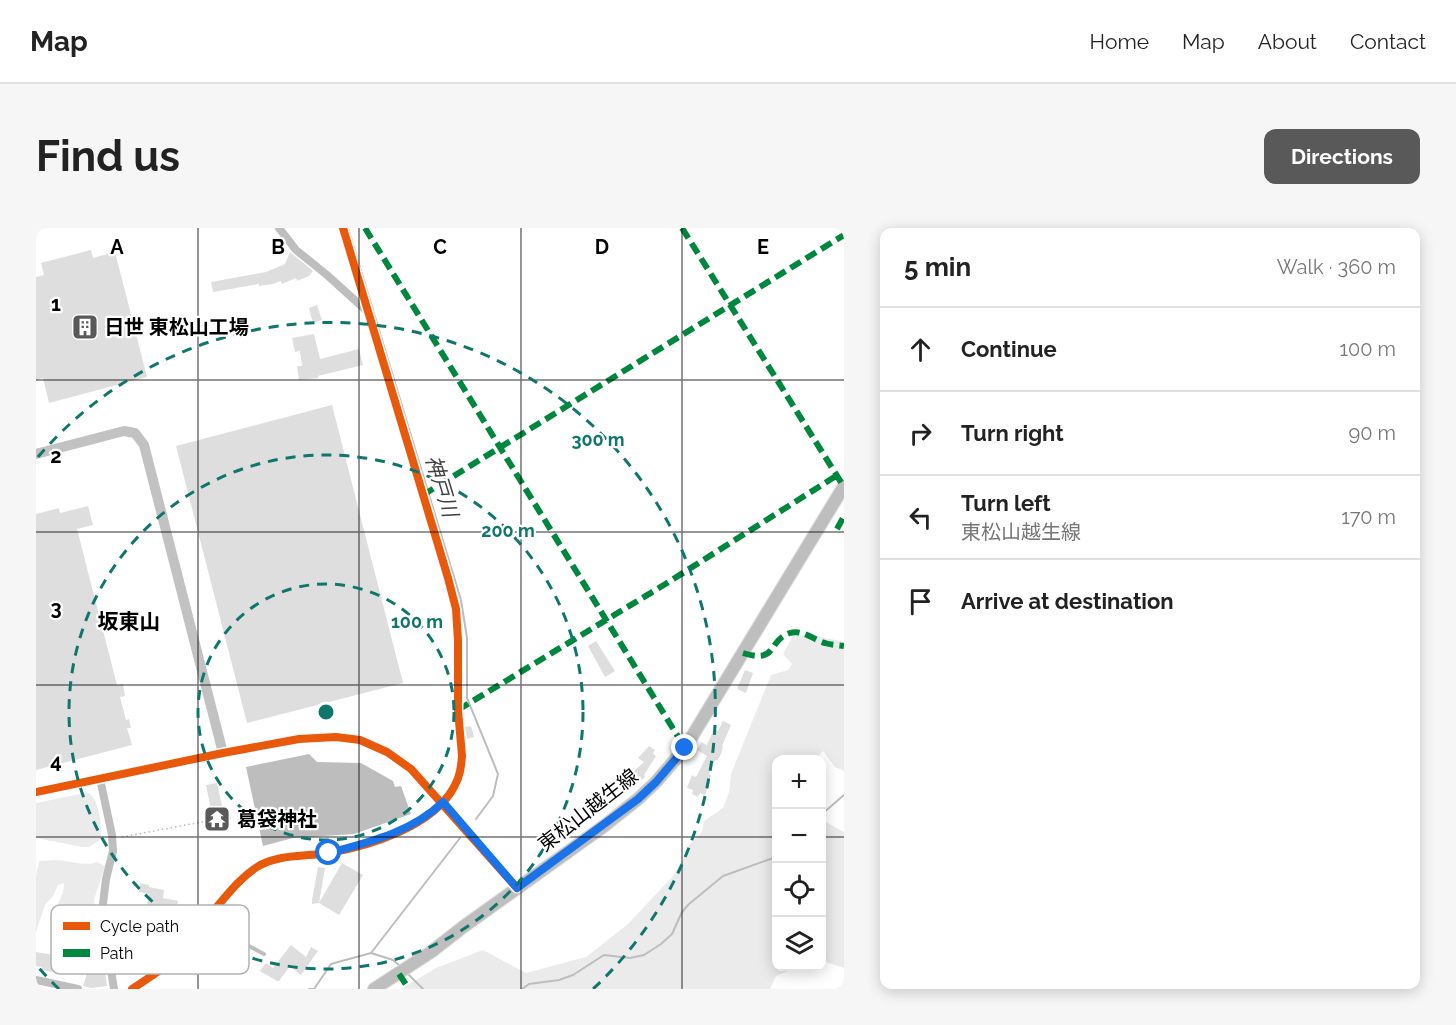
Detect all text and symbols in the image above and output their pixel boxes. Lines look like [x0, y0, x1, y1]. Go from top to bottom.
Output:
text: Map [30, 25, 88, 58]
text: Home [1090, 29, 1149, 54]
text: Map [1182, 29, 1225, 54]
text: About [1258, 29, 1317, 54]
text: Contact [1350, 29, 1426, 54]
button: Directions [1264, 129, 1420, 184]
text: Find us [36, 132, 180, 181]
text: A [110, 235, 124, 259]
text: B [271, 235, 285, 259]
text: C [433, 235, 447, 259]
text: D [595, 235, 609, 259]
text: E [757, 235, 769, 259]
text: 5 min [904, 252, 971, 282]
text: Walk · 360 m [1277, 255, 1396, 279]
text: 1 [51, 292, 61, 316]
building icon: 日世 東松山工場 [70, 312, 100, 342]
place label: 日世 東松山工場 [104, 315, 249, 339]
icon: ahead [904, 333, 937, 366]
text: Continue [961, 336, 1057, 362]
text: 100 m [1339, 337, 1396, 361]
icon: right [904, 417, 937, 450]
text: Turn right [961, 420, 1064, 446]
text: 90 m [1349, 421, 1396, 445]
text: 300 m [571, 429, 625, 450]
text: 2 [50, 444, 62, 468]
water label: 神戸川 [421, 452, 464, 522]
text: Turn left [961, 490, 1051, 516]
icon: left [904, 501, 937, 534]
text: 170 m [1341, 505, 1396, 529]
text: 200 m [481, 520, 535, 541]
text: 東松山越生線 [961, 520, 1081, 544]
icon: arrive [904, 585, 937, 618]
text: Arrive at destination [961, 588, 1174, 614]
text: 3 [50, 596, 62, 620]
district label: 坂東山 [98, 609, 161, 634]
text: 100 m [391, 611, 443, 632]
centre of rings [316, 702, 336, 722]
route end [671, 734, 697, 760]
text: 4 [50, 749, 62, 773]
map controls [772, 755, 826, 971]
button: + [772, 755, 826, 809]
street label: 東松山越生線 [533, 764, 643, 856]
temple icon: 葛袋神社 [202, 804, 232, 834]
place label: 葛袋神社 [237, 807, 317, 831]
button: − [772, 809, 826, 863]
route start [315, 839, 341, 865]
button: locate [772, 863, 826, 917]
legend [51, 905, 249, 974]
text: Cycle path [100, 917, 179, 936]
button: layers [772, 917, 826, 971]
text: Path [100, 944, 133, 963]

